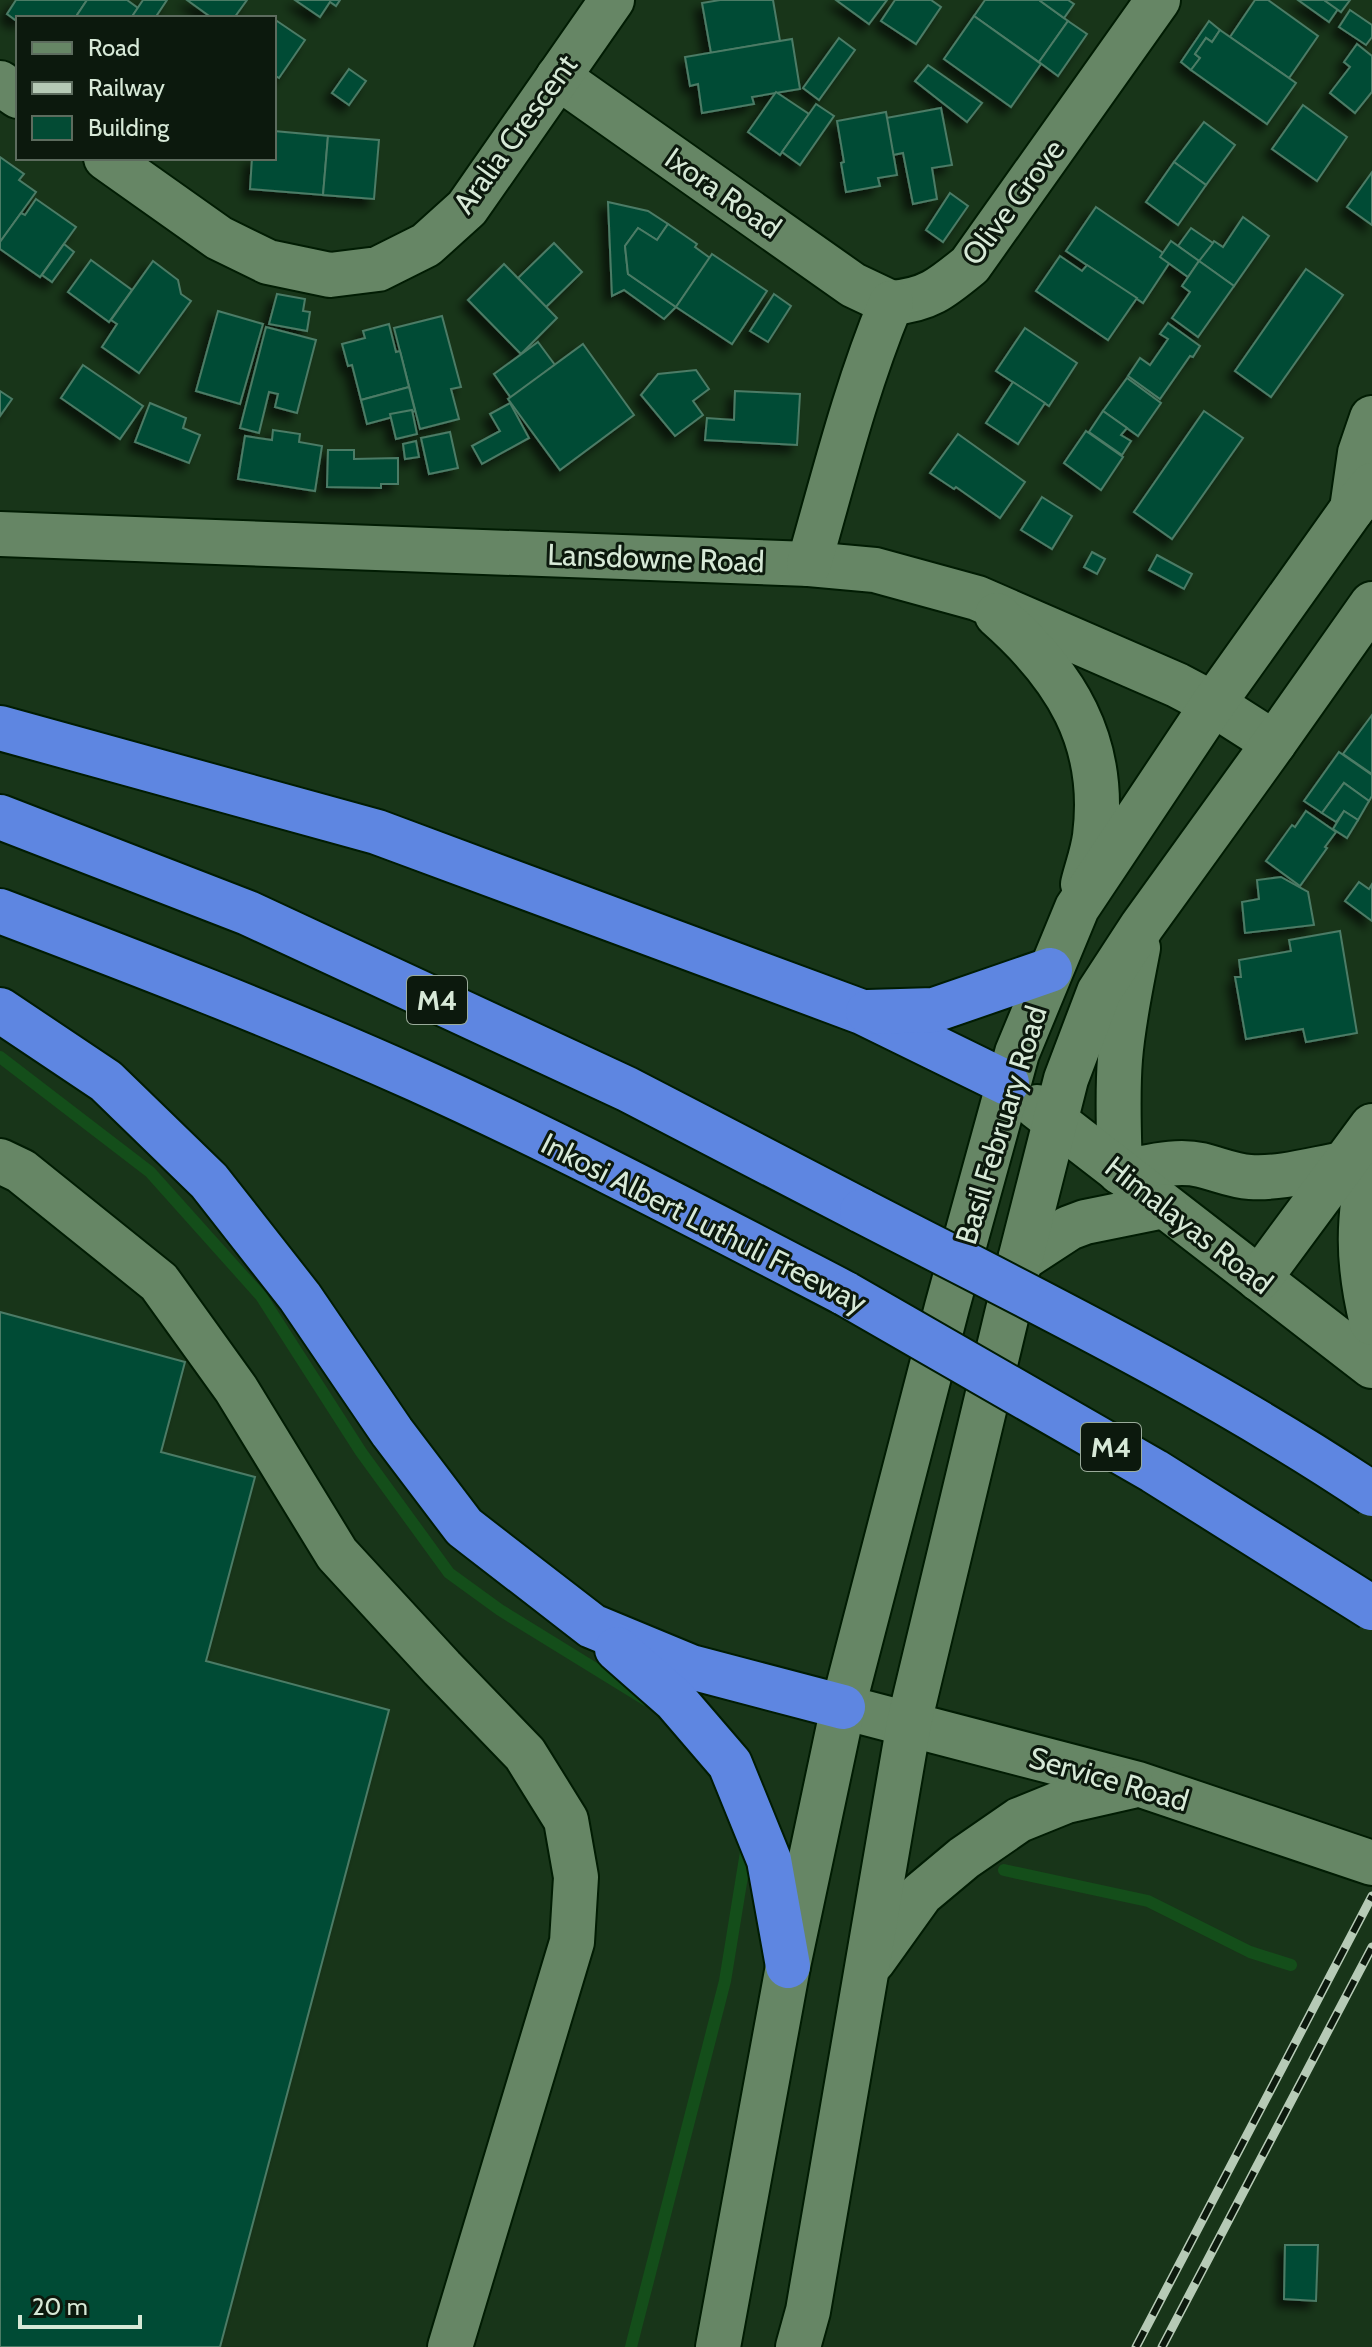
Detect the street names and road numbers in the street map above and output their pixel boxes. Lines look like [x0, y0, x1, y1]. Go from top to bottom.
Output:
street label: Aralia Crescent [445, 47, 585, 221]
street label: Olive Grove [954, 132, 1072, 272]
street label: Ixora Road [658, 140, 788, 246]
street label: Lansdowne Road [547, 536, 765, 580]
road number: M4 [407, 976, 467, 1024]
street label: Basil February Road [947, 1001, 1055, 1249]
street label: Inkosi Albert Luthuli Freeway [535, 1125, 873, 1321]
street label: Himalayas Road [1098, 1148, 1280, 1302]
road number: M4 [1081, 1423, 1141, 1471]
street label: Service Road [1025, 1739, 1193, 1819]

